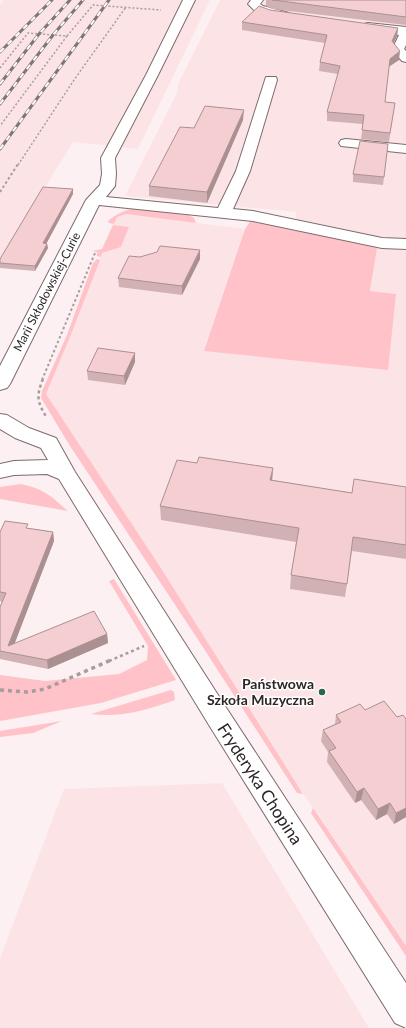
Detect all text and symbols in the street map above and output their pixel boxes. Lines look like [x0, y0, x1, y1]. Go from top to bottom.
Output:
street label: Marii Skłodowskiej-Curie [10, 230, 83, 354]
place label: Państwowa Szkoła Muzyczna [207, 675, 314, 708]
marker: Państwowa Szkoła Muzyczna [317, 687, 327, 697]
street label: Fryderyka Chopina [213, 719, 307, 848]

